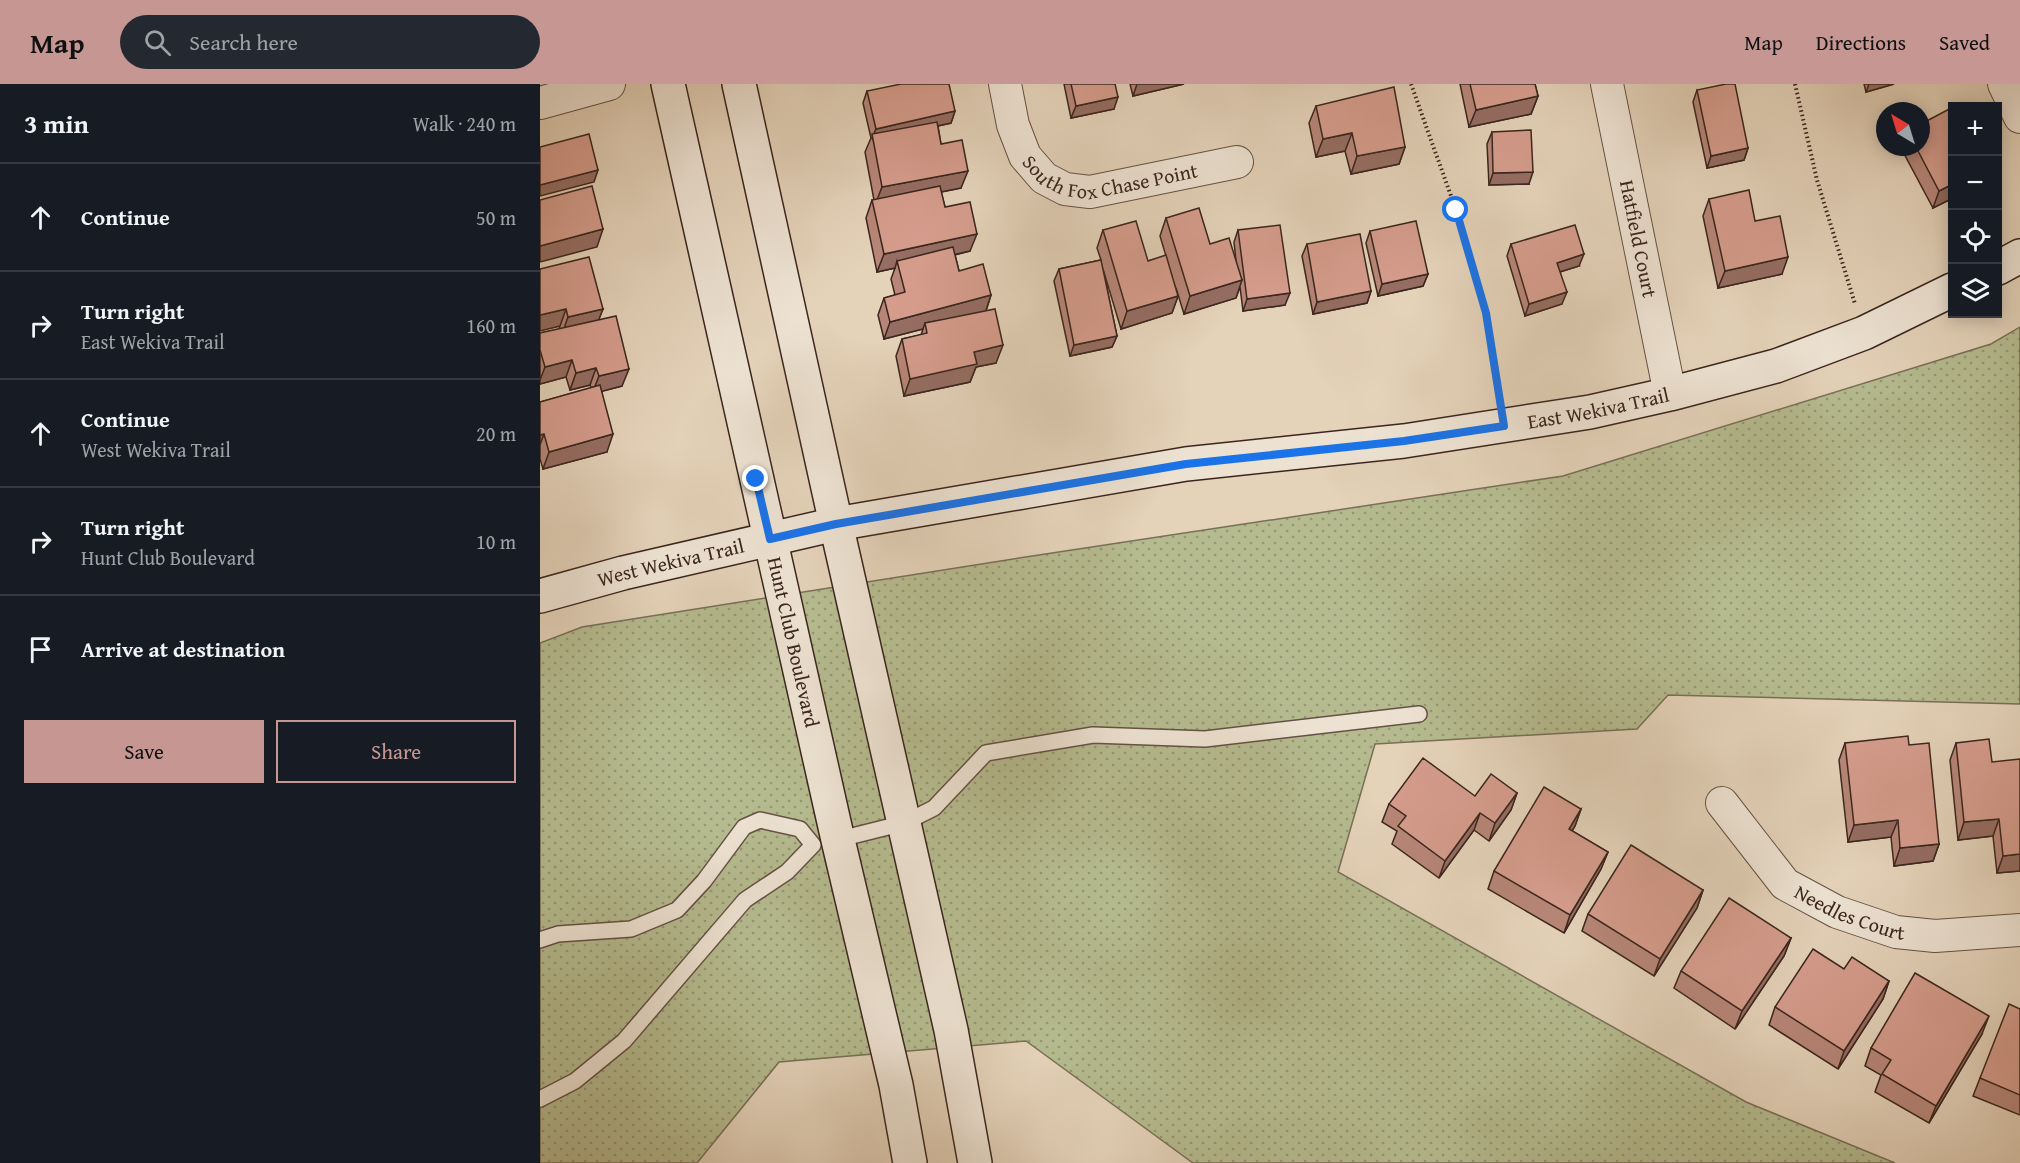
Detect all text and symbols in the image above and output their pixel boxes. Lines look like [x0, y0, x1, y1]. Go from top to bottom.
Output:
search box [120, 15, 540, 69]
text: Map [30, 22, 84, 63]
icon: search [141, 26, 174, 59]
text: Search here [189, 26, 298, 58]
text: Map [1744, 27, 1783, 58]
text: Directions [1816, 27, 1906, 58]
text: Saved [1939, 27, 1990, 58]
north arrow [1876, 102, 1930, 156]
map controls [1948, 102, 2002, 318]
button: + [1948, 102, 2002, 156]
text: 3 min [24, 104, 89, 143]
text: Walk · 240 m [413, 109, 516, 138]
street label: South Fox Chase Point [1016, 148, 1200, 206]
button: − [1948, 156, 2002, 210]
street label: Hatfield Court [1613, 177, 1665, 300]
route start [1442, 196, 1468, 222]
icon: ahead [24, 201, 57, 234]
text: Continue [81, 201, 170, 233]
text: 50 m [476, 203, 516, 232]
button: locate [1948, 210, 2002, 264]
button: layers [1948, 264, 2002, 318]
text: Turn right [81, 295, 184, 327]
icon: right [24, 309, 57, 342]
text: 160 m [466, 311, 516, 340]
text: East Wekiva Trail [81, 327, 225, 356]
street label: East Wekiva Trail [1525, 380, 1672, 436]
text: Continue [81, 403, 170, 435]
icon: ahead [24, 417, 57, 450]
text: 20 m [476, 419, 516, 448]
text: West Wekiva Trail [81, 435, 231, 464]
route end [742, 465, 768, 491]
text: Turn right [81, 511, 184, 543]
icon: right [24, 525, 57, 558]
text: 10 m [476, 527, 516, 556]
street label: West Wekiva Trail [594, 531, 747, 593]
text: Hunt Club Boulevard [81, 543, 255, 572]
street label: Hunt Club Boulevard [761, 554, 827, 730]
icon: arrive [24, 633, 57, 666]
text: Arrive at destination [81, 633, 285, 665]
button: Save [24, 720, 264, 783]
button: Share [276, 720, 516, 783]
street label: Needles Court [1790, 877, 1906, 947]

